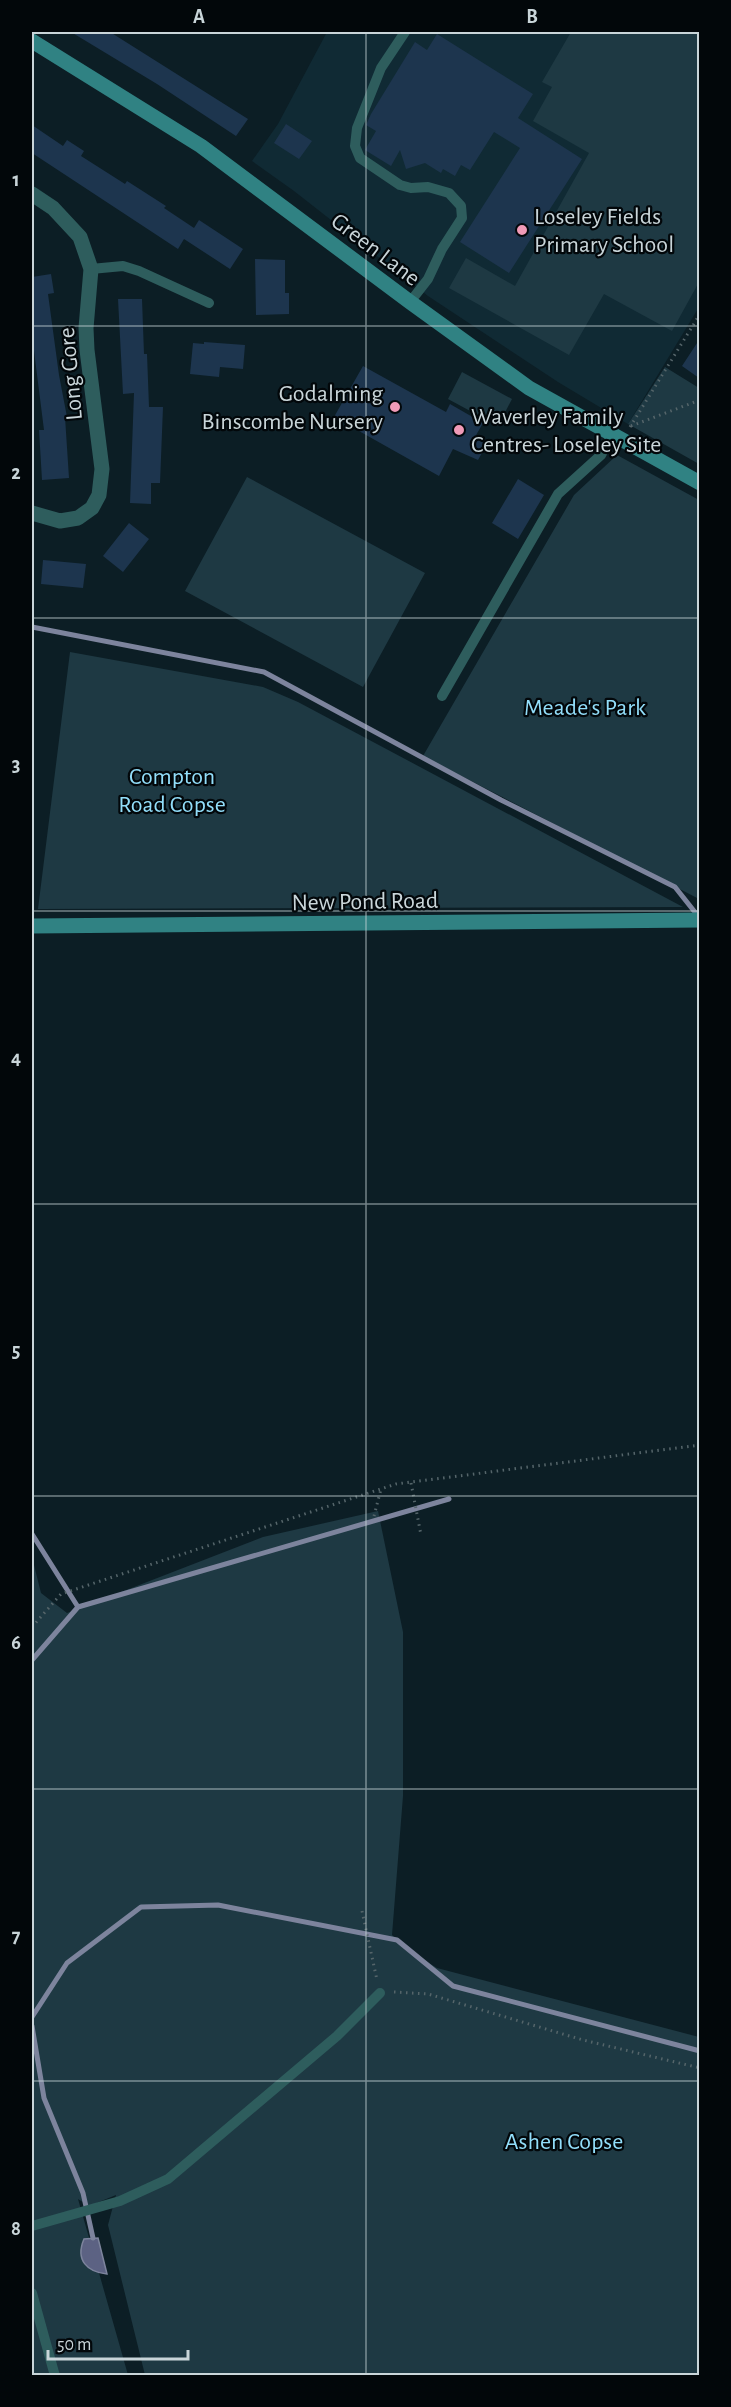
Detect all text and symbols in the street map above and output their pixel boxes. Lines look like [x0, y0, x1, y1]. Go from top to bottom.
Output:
text: A [193, 7, 205, 27]
text: B [526, 7, 538, 27]
text: 1 [12, 170, 20, 190]
place label: Loseley Fields Primary School [534, 205, 674, 257]
street label: Green Lane [326, 209, 424, 291]
marker: Loseley Fields Primary School [515, 223, 529, 237]
street label: Long Gore [55, 326, 87, 422]
place label: Godalming Binscombe Nursery [202, 382, 383, 434]
marker: Godalming Binscombe Nursery [388, 400, 402, 414]
place label: Waverley Family Centres- Loseley Site [471, 405, 661, 457]
marker: Waverley Family Centres- Loseley Site [452, 423, 466, 437]
text: 2 [11, 463, 21, 483]
park label: Meade's Park [524, 696, 646, 720]
text: 3 [12, 755, 20, 775]
park label: Compton Road Copse [118, 765, 226, 817]
street label: New Pond Road [291, 889, 439, 915]
text: 4 [11, 1048, 21, 1068]
text: 5 [12, 1341, 20, 1361]
text: 6 [11, 1633, 21, 1653]
text: 7 [12, 1926, 21, 1946]
park label: Ashen Copse [505, 2130, 623, 2154]
text: 8 [11, 2219, 21, 2239]
scale bar [48, 2323, 188, 2361]
text: 50 m [57, 2336, 91, 2354]

